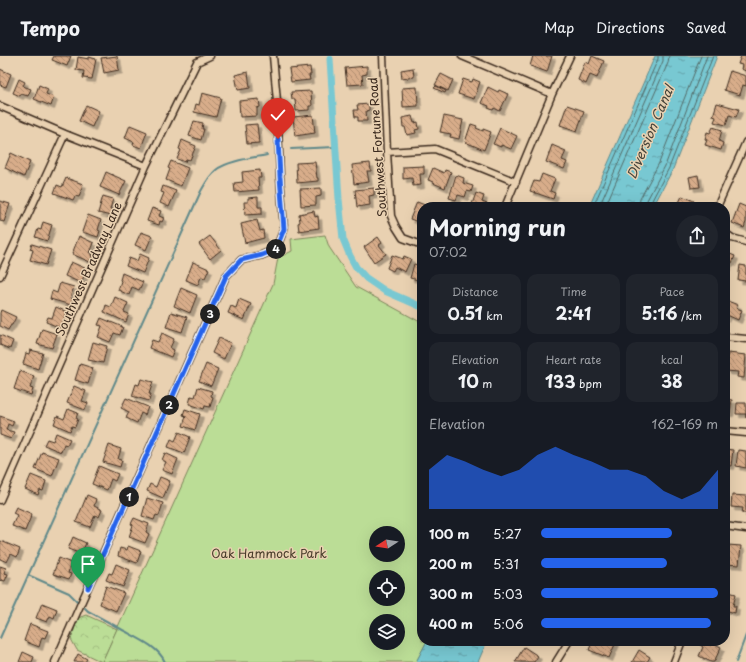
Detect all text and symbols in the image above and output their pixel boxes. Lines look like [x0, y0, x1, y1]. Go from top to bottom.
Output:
text: Tempo [20, 14, 80, 42]
text: Map [544, 17, 574, 38]
text: Directions [596, 17, 664, 38]
text: Saved [686, 17, 726, 38]
street label: Southwest Fortune Road [363, 77, 391, 217]
water label: Diversion Canal [621, 80, 679, 181]
pin [261, 98, 295, 139]
icon: check [267, 104, 289, 126]
street label: Southwest Bradway Lane [50, 198, 126, 339]
text: Morning run [429, 210, 566, 243]
button: share [676, 215, 718, 257]
pin: 4 [266, 239, 286, 259]
text: 4 [272, 240, 280, 257]
text: 07:02 [429, 242, 467, 261]
text: Distance [452, 283, 498, 300]
text: Time [560, 283, 586, 300]
text: Pace [659, 283, 684, 300]
text: 0.51 [448, 300, 483, 326]
text: 2:41 [556, 300, 591, 326]
text: 5:16 [642, 300, 677, 326]
pin: 3 [200, 304, 220, 324]
text: 3 [206, 305, 214, 322]
text: km [483, 307, 503, 324]
text: /km [677, 307, 702, 324]
text: Elevation [451, 351, 499, 368]
text: Heart rate [546, 351, 601, 368]
text: kcal [661, 351, 683, 368]
text: 10 [458, 368, 479, 394]
text: 133 [545, 368, 576, 394]
text: 38 [661, 368, 683, 394]
text: m [479, 375, 492, 392]
text: bpm [576, 375, 602, 392]
pin: 2 [159, 395, 179, 415]
text: 2 [165, 396, 173, 413]
text: Elevation [429, 414, 485, 433]
text: 162–169 m [651, 414, 718, 433]
pin: 1 [119, 487, 139, 507]
text: 1 [126, 488, 132, 505]
text: 100 m [429, 524, 470, 543]
text: 5:27 [493, 524, 521, 543]
north arrow [369, 526, 405, 562]
map controls [369, 526, 405, 650]
park label: Oak Hammock Park [211, 544, 327, 562]
pin [71, 547, 105, 588]
icon: arrive [77, 553, 99, 575]
text: 200 m [429, 554, 473, 573]
text: 5:31 [493, 554, 519, 573]
button: locate [369, 570, 405, 606]
text: 300 m [429, 584, 473, 603]
text: 5:03 [493, 584, 523, 603]
button: layers [369, 614, 405, 650]
text: 400 m [429, 614, 473, 633]
text: 5:06 [493, 614, 524, 633]

